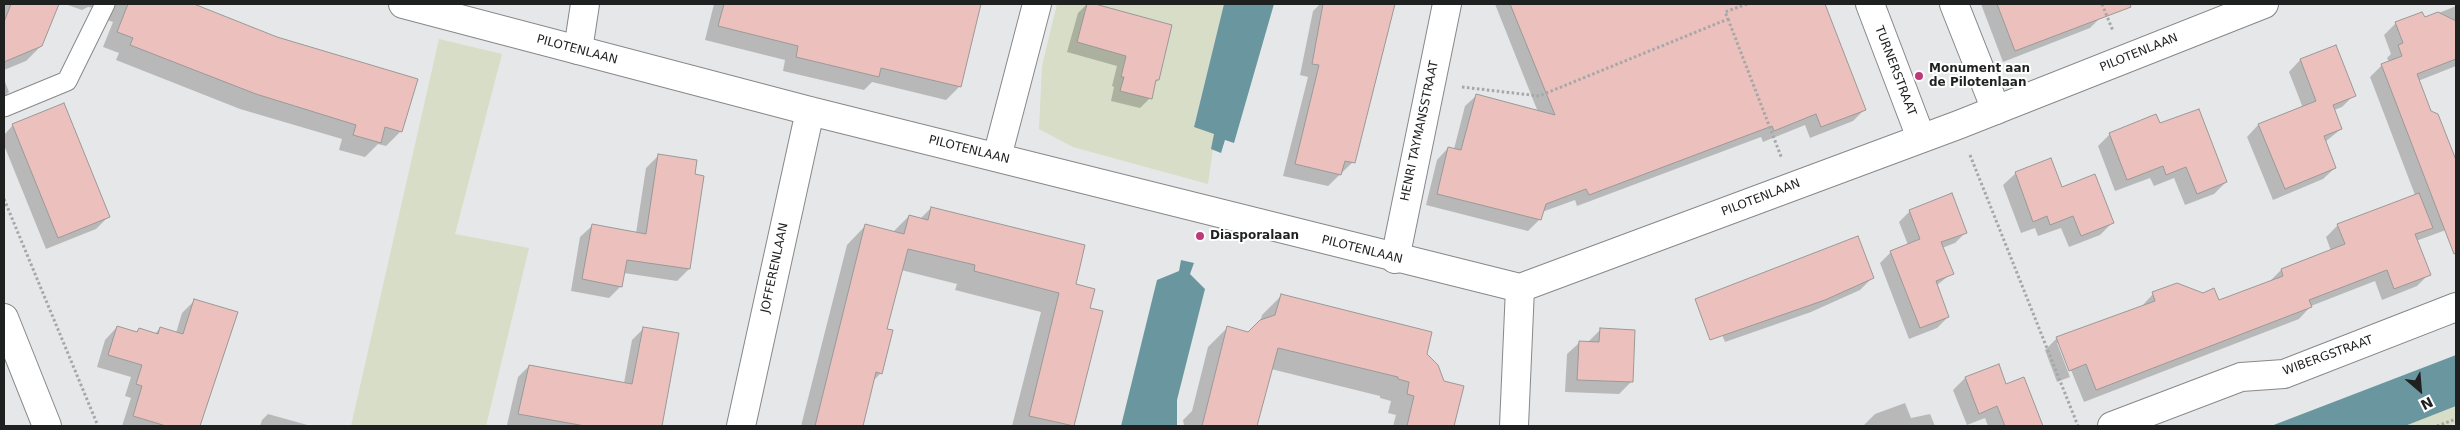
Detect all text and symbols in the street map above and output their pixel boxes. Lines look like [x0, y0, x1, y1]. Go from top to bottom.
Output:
street label: TURNERSTRAAT [1871, 24, 1919, 118]
street label: PILOTENLAAN [2098, 31, 2180, 75]
street label: PILOTENLAAN [535, 32, 619, 68]
street label: HENRI TAYMANSSTRAAT [1398, 59, 1442, 203]
place label: Monument aan de Pilotenlaan [1929, 62, 2030, 90]
marker: Monument aan de Pilotenlaan [1913, 70, 1925, 82]
street label: PILOTENLAAN [927, 133, 1011, 167]
street label: PILOTENLAAN [1720, 176, 1802, 220]
street label: JOFFERENLAAN [758, 222, 792, 314]
place label: Diasporalaan [1210, 229, 1299, 243]
marker: Diasporalaan [1194, 230, 1206, 242]
street label: PILOTENLAAN [1320, 233, 1404, 267]
street label: WIBERGSTRAAT [2281, 333, 2375, 379]
north arrow [2395, 365, 2445, 415]
text: N [2418, 394, 2436, 413]

